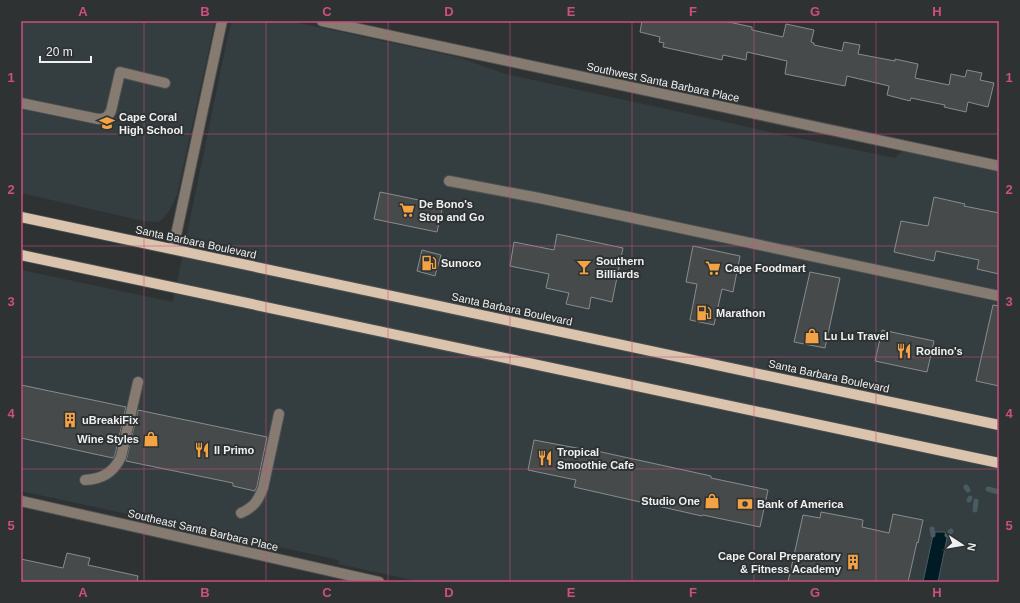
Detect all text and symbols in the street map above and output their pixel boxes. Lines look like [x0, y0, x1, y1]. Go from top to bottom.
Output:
text: A [78, 4, 88, 19]
text: B [200, 4, 210, 19]
text: C [322, 4, 332, 19]
text: D [444, 4, 454, 19]
text: E [567, 4, 576, 19]
text: F [689, 4, 697, 19]
text: G [810, 4, 820, 19]
text: H [932, 4, 942, 19]
scale bar [40, 38, 91, 64]
text: 20 m [46, 45, 73, 59]
street label: Southwest Santa Barbara Place [585, 60, 741, 104]
text: 1 [7, 70, 15, 85]
text: 1 [1005, 70, 1013, 85]
place label: Cape Coral High School [119, 111, 183, 136]
school or university icon: Cape Coral High School [98, 114, 116, 132]
text: 2 [7, 182, 15, 197]
text: 2 [1005, 182, 1013, 197]
place label: De Bono's Stop and Go [419, 198, 485, 223]
supermarket icon: De Bono's Stop and Go [398, 201, 416, 219]
street label: Santa Barbara Boulevard [134, 223, 258, 261]
fuel station icon: Sunoco [420, 254, 438, 272]
place label: Southern Billiards [596, 255, 645, 280]
place label: Sunoco [441, 257, 482, 269]
bar icon: Southern Billiards [575, 258, 593, 276]
supermarket icon: Cape Foodmart [704, 259, 722, 277]
place label: Cape Foodmart [725, 262, 806, 274]
street label: Santa Barbara Boulevard [450, 290, 574, 328]
text: 3 [7, 294, 15, 309]
text: 3 [1005, 294, 1013, 309]
fuel station icon: Marathon [695, 304, 713, 322]
place label: Marathon [716, 307, 766, 319]
shop icon: Lu Lu Travel [803, 327, 821, 345]
place label: Lu Lu Travel [824, 330, 889, 342]
restaurant icon: Rodino's [895, 342, 913, 360]
place label: Rodino's [916, 345, 963, 357]
street label: Santa Barbara Boulevard [767, 357, 891, 395]
text: 4 [7, 406, 15, 421]
text: 4 [1005, 406, 1013, 421]
building icon: uBreakiFix [61, 411, 79, 429]
place label: uBreakiFix [82, 414, 139, 426]
shop icon: Wine Styles [142, 430, 160, 448]
place label: Wine Styles [77, 433, 139, 445]
restaurant icon: Il Primo [193, 441, 211, 459]
place label: Il Primo [214, 444, 255, 456]
place label: Tropical Smoothie Cafe [557, 446, 634, 471]
restaurant icon: Tropical Smoothie Cafe [536, 449, 554, 467]
shop icon: Studio One [703, 492, 721, 510]
place label: Studio One [641, 495, 700, 507]
bank icon: Bank of America [736, 495, 754, 513]
place label: Bank of America [757, 498, 844, 510]
street label: Southeast Santa Barbara Place [127, 507, 279, 553]
text: 5 [7, 518, 15, 533]
text: 5 [1005, 518, 1013, 533]
north arrow [942, 525, 982, 565]
text: N [965, 542, 978, 552]
place label: Cape Coral Preparatory & Fitness Academy [718, 550, 842, 575]
building icon: Cape Coral Preparatory & Fitness Academy [844, 553, 862, 571]
text: A [78, 585, 88, 600]
text: B [200, 585, 210, 600]
text: C [322, 585, 332, 600]
text: D [444, 585, 454, 600]
text: E [567, 585, 576, 600]
text: F [689, 585, 697, 600]
text: G [810, 585, 820, 600]
text: H [932, 585, 942, 600]

